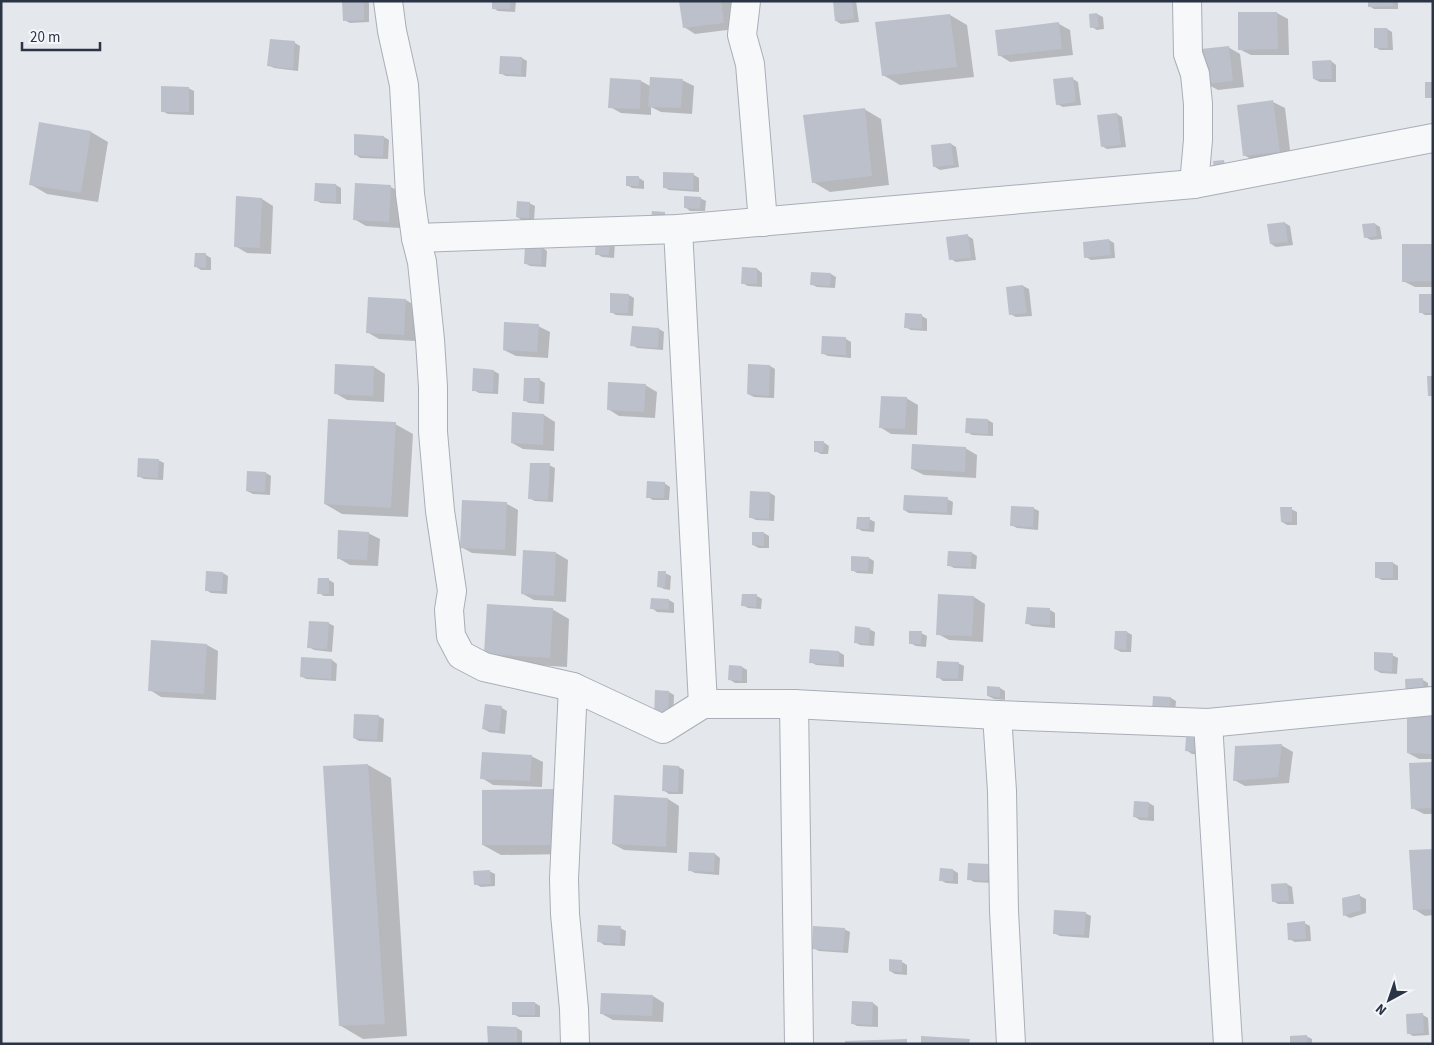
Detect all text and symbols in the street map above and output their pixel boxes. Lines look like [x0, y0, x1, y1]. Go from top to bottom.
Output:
scale bar [22, 20, 100, 52]
text: 20 m [30, 27, 60, 48]
north arrow [1364, 975, 1414, 1025]
text: N [1371, 999, 1391, 1020]

